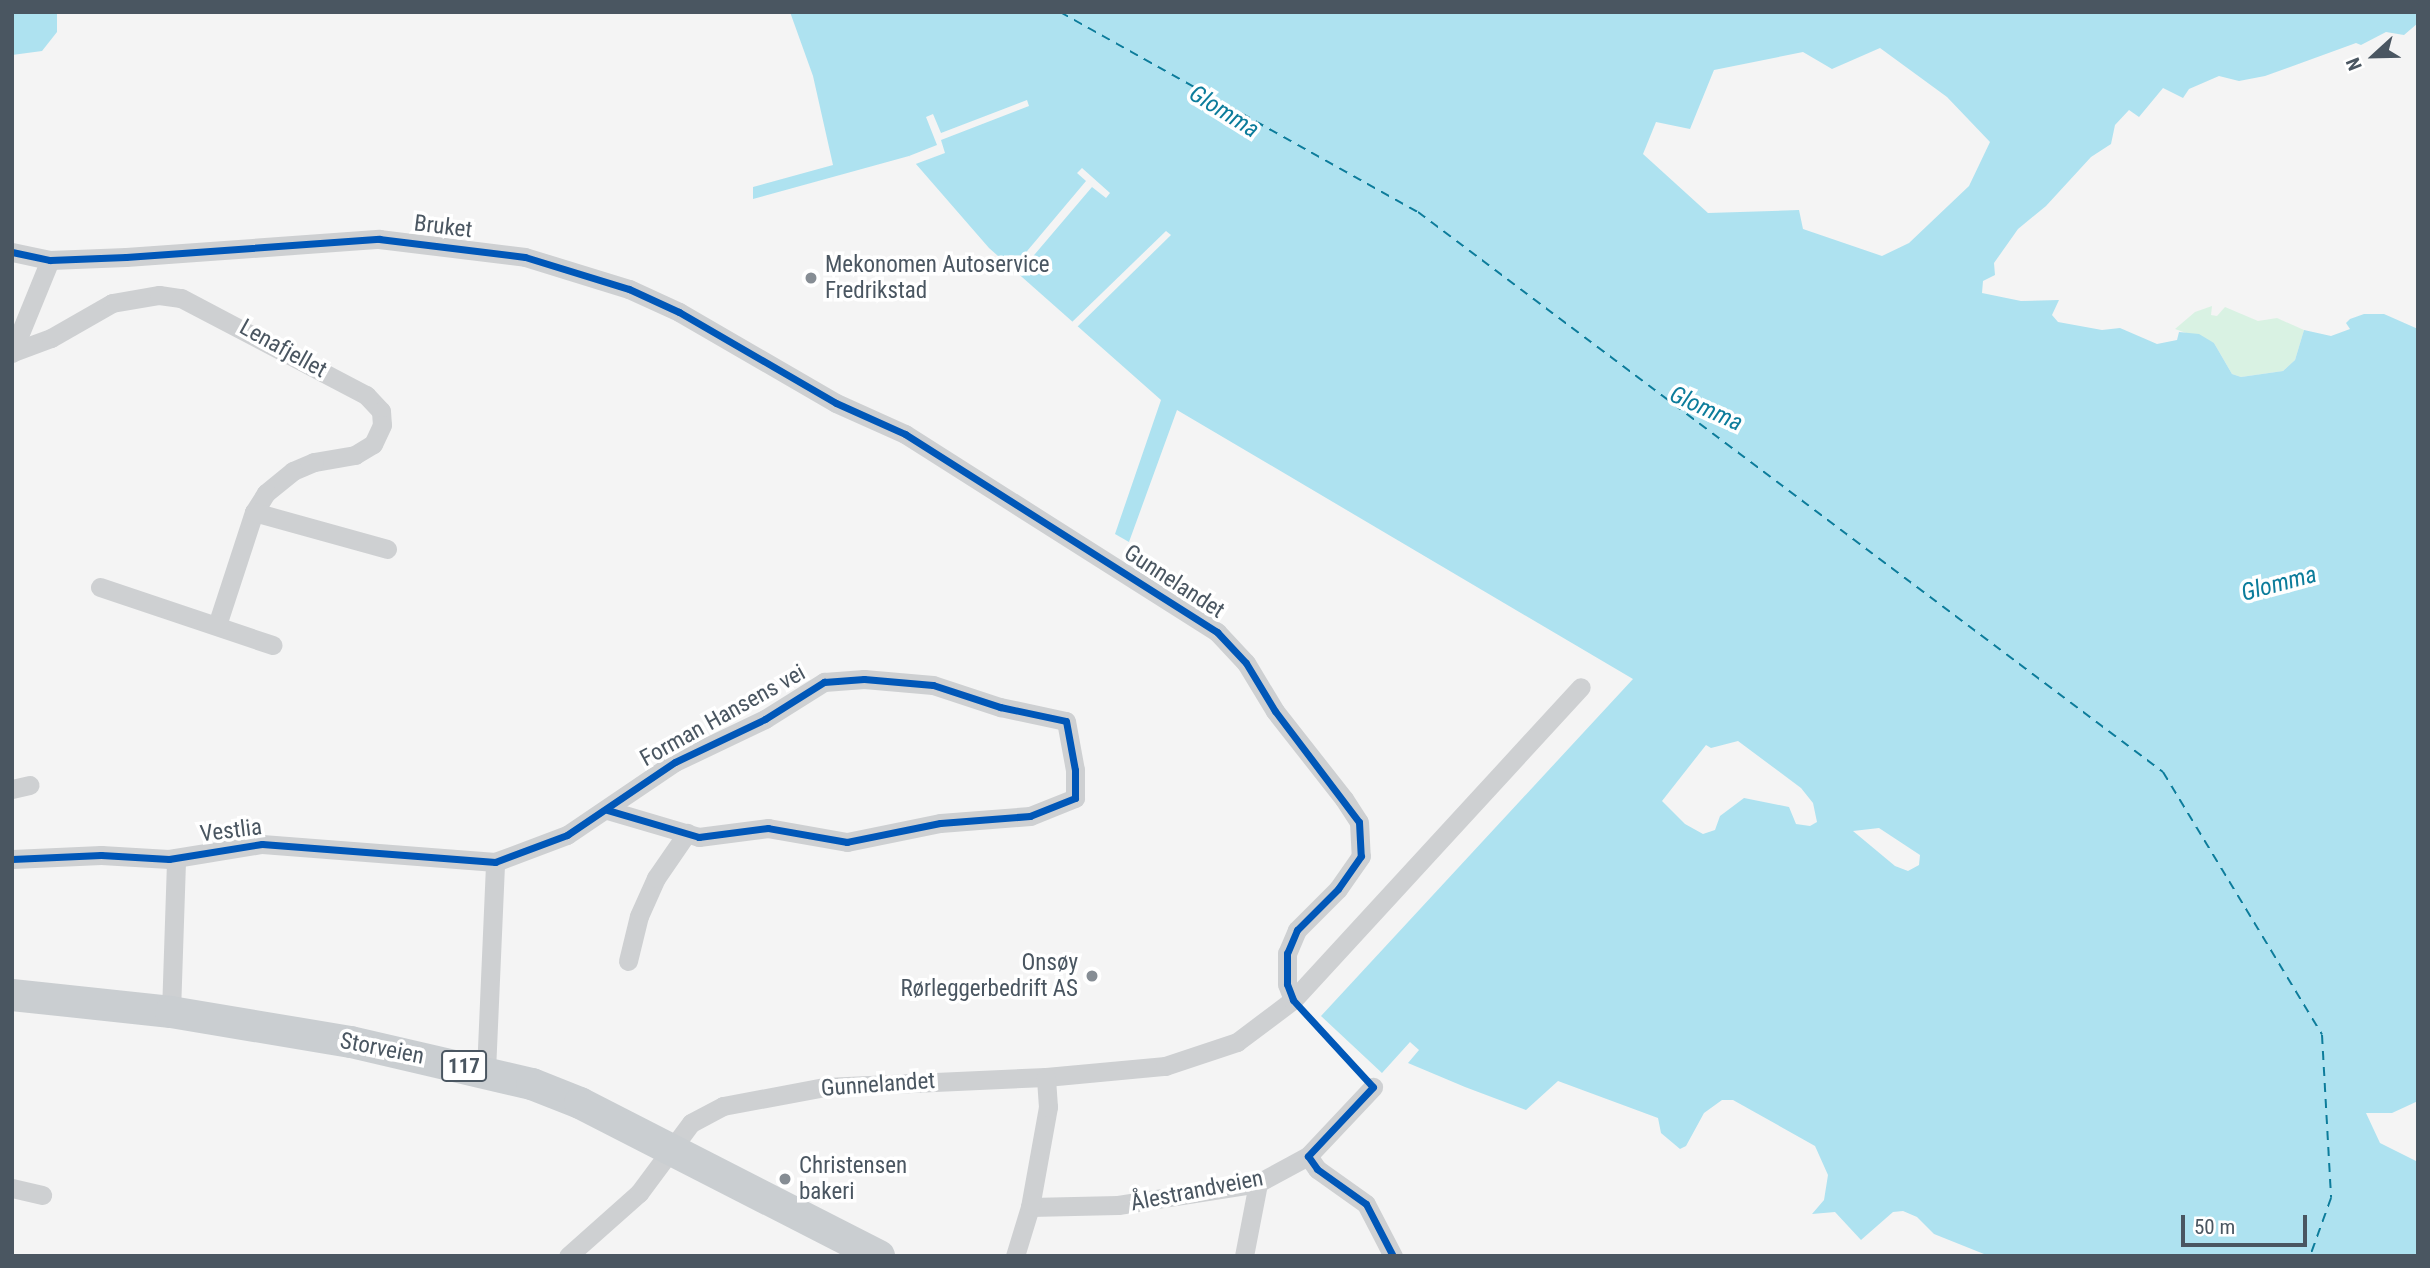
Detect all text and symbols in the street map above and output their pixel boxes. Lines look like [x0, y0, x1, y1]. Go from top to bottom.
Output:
north arrow [2339, 21, 2409, 91]
text: N [2341, 54, 2367, 74]
water label: Glomma [1184, 79, 1264, 145]
street label: Bruket [412, 210, 474, 244]
place label: Mekonomen Autoservice Fredrikstad [825, 251, 1050, 305]
marker: Mekonomen Autoservice Fredrikstad [803, 270, 819, 286]
street label: Lenafjellet [235, 314, 331, 384]
water label: Glomma [1665, 380, 1747, 438]
street label: Gunnelandet [1119, 539, 1229, 625]
water label: Glomma [2238, 560, 2320, 608]
street label: Forman Hansens vei [636, 659, 810, 773]
street label: Vestlia [199, 814, 263, 848]
place label: Onsøy Rørleggerbedrift AS [900, 949, 1078, 1003]
marker: Onsøy Rørleggerbedrift AS [1084, 968, 1100, 984]
street label: Storveien [338, 1027, 426, 1071]
road number: 117 [440, 1048, 489, 1084]
street label: Gunnelandet [820, 1067, 936, 1103]
place label: Christensen bakeri [799, 1152, 907, 1206]
street label: Ålestrandveien [1128, 1165, 1266, 1217]
marker: Christensen bakeri [777, 1171, 793, 1187]
scale bar [2185, 1202, 2311, 1246]
text: 50 m [2194, 1215, 2235, 1239]

